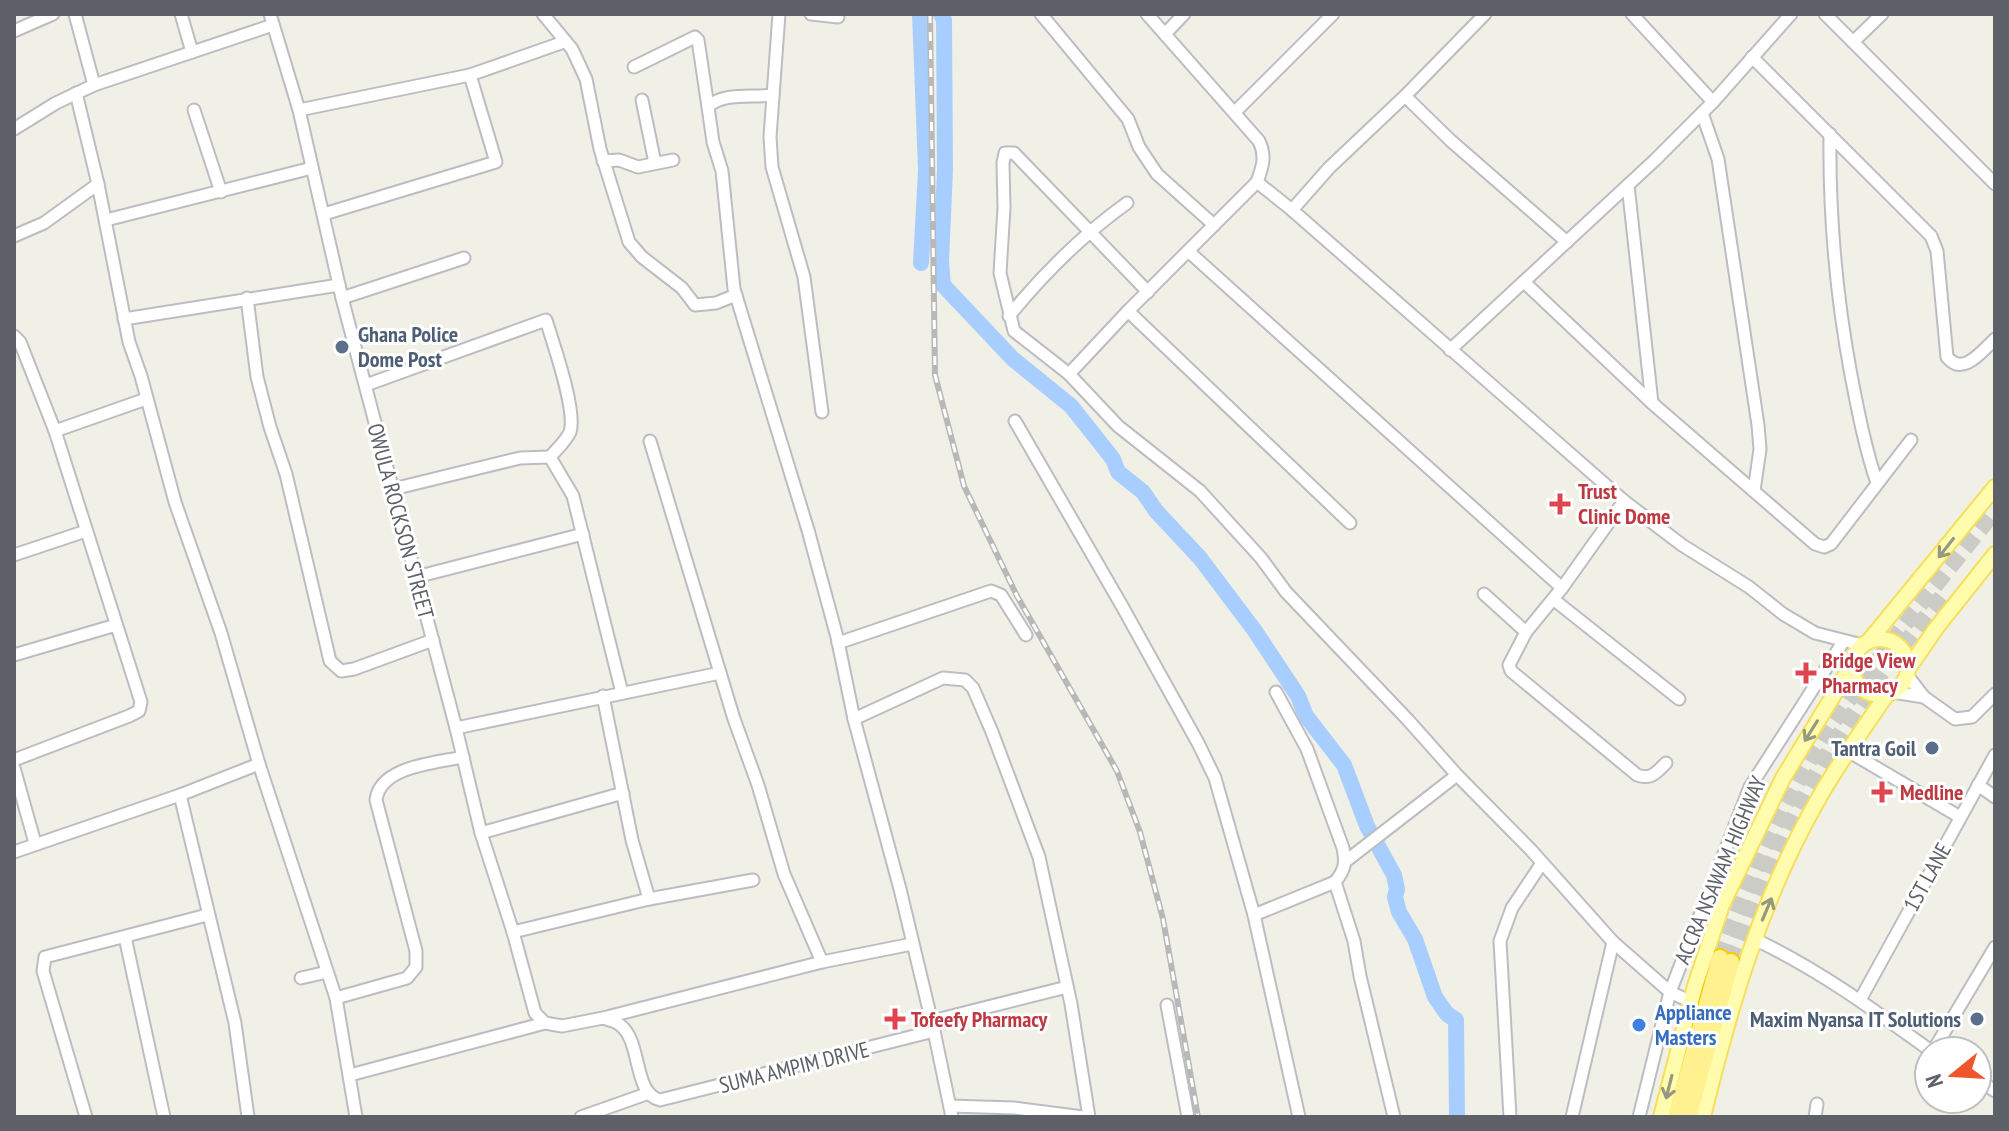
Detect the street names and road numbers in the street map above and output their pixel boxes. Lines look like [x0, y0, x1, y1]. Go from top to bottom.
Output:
street label: OWULA ROCKSON STREET [361, 420, 441, 622]
street label: ACCRA NSAWAM HIGHWAY [1668, 772, 1772, 968]
street label: 1ST LANE [1897, 838, 1957, 916]
street label: SUMA AMPIM DRIVE [716, 1035, 872, 1099]

